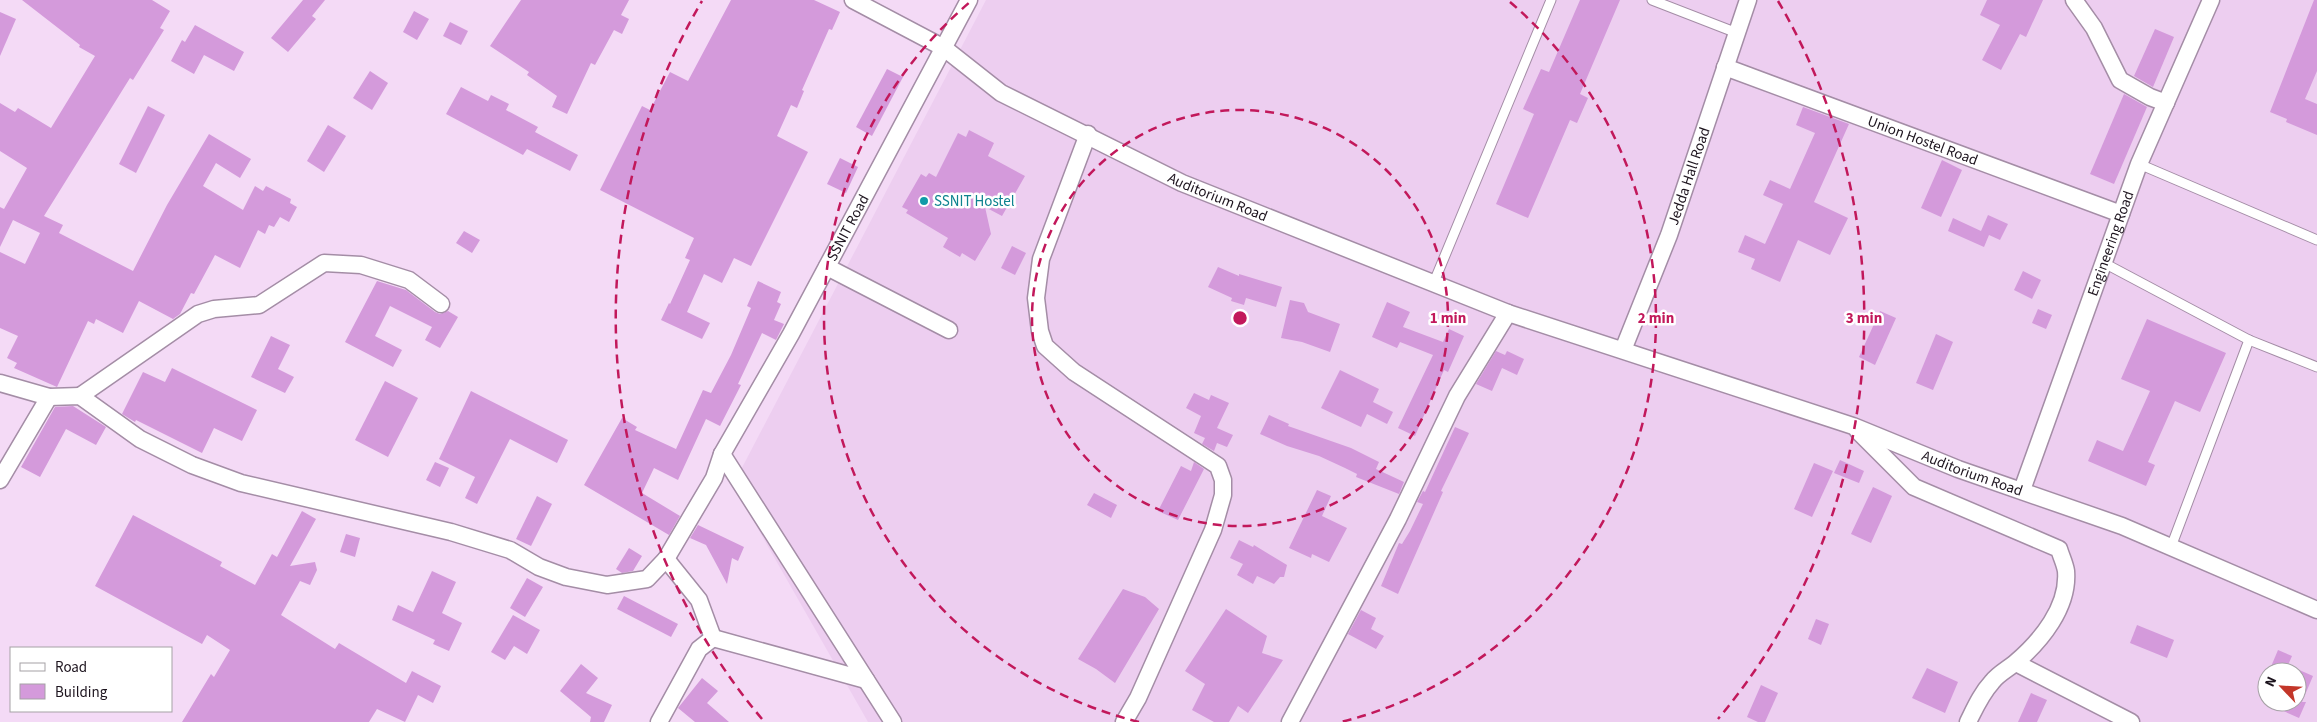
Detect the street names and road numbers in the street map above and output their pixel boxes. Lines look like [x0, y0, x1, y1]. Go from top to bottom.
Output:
street label: Union Hostel Road [1865, 110, 1981, 171]
street label: Jedda Hall Road [1663, 124, 1715, 228]
street label: Auditorium Road [1164, 167, 1271, 227]
street label: Engineering Road [2082, 188, 2139, 299]
street label: SSNIT Road [821, 191, 874, 265]
street label: Auditorium Road [1919, 445, 2026, 501]

